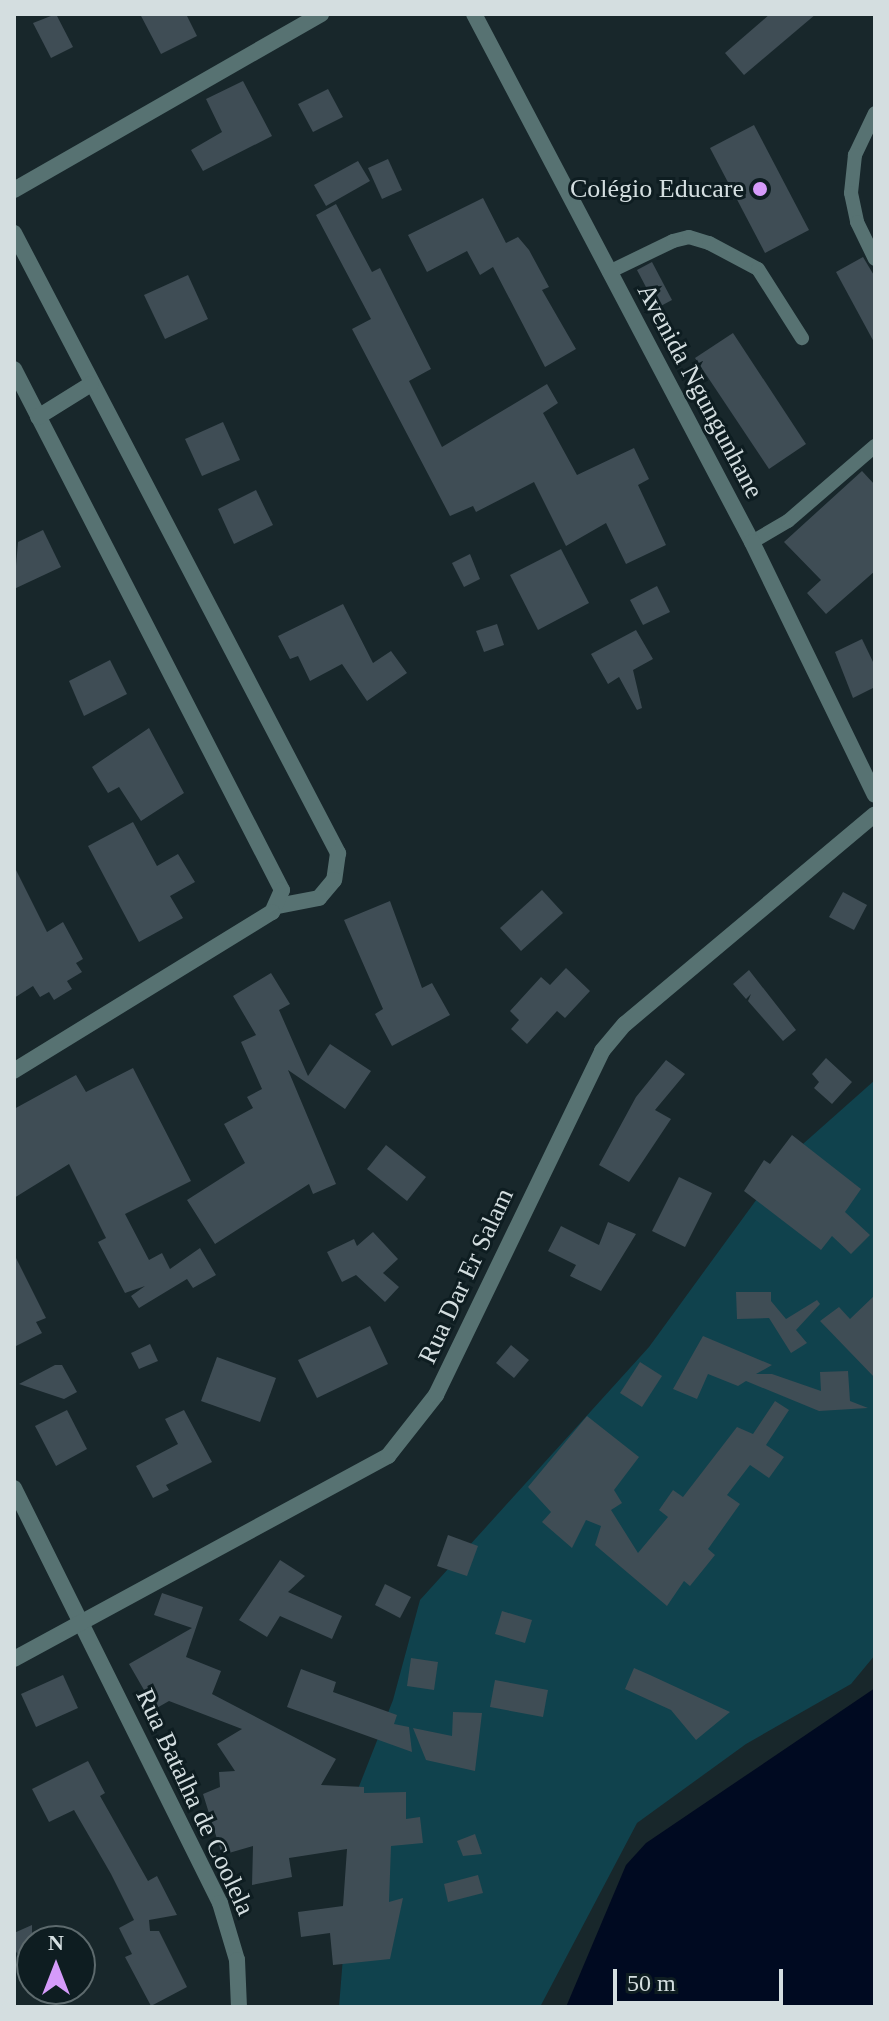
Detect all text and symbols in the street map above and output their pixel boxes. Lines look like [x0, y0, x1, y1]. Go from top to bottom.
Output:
place label: Colégio Educare [570, 173, 744, 205]
marker: Colégio Educare [751, 180, 769, 198]
street label: Avenida Ngungunhane [630, 278, 770, 504]
street label: Rua Dar Er Salam [412, 1183, 520, 1369]
street label: Rua Batalha de Coolela [129, 1684, 261, 1920]
north arrow [16, 1925, 96, 2005]
text: N [48, 1930, 64, 1955]
scale bar [617, 1953, 787, 2003]
text: 50 m [627, 1970, 676, 1996]

